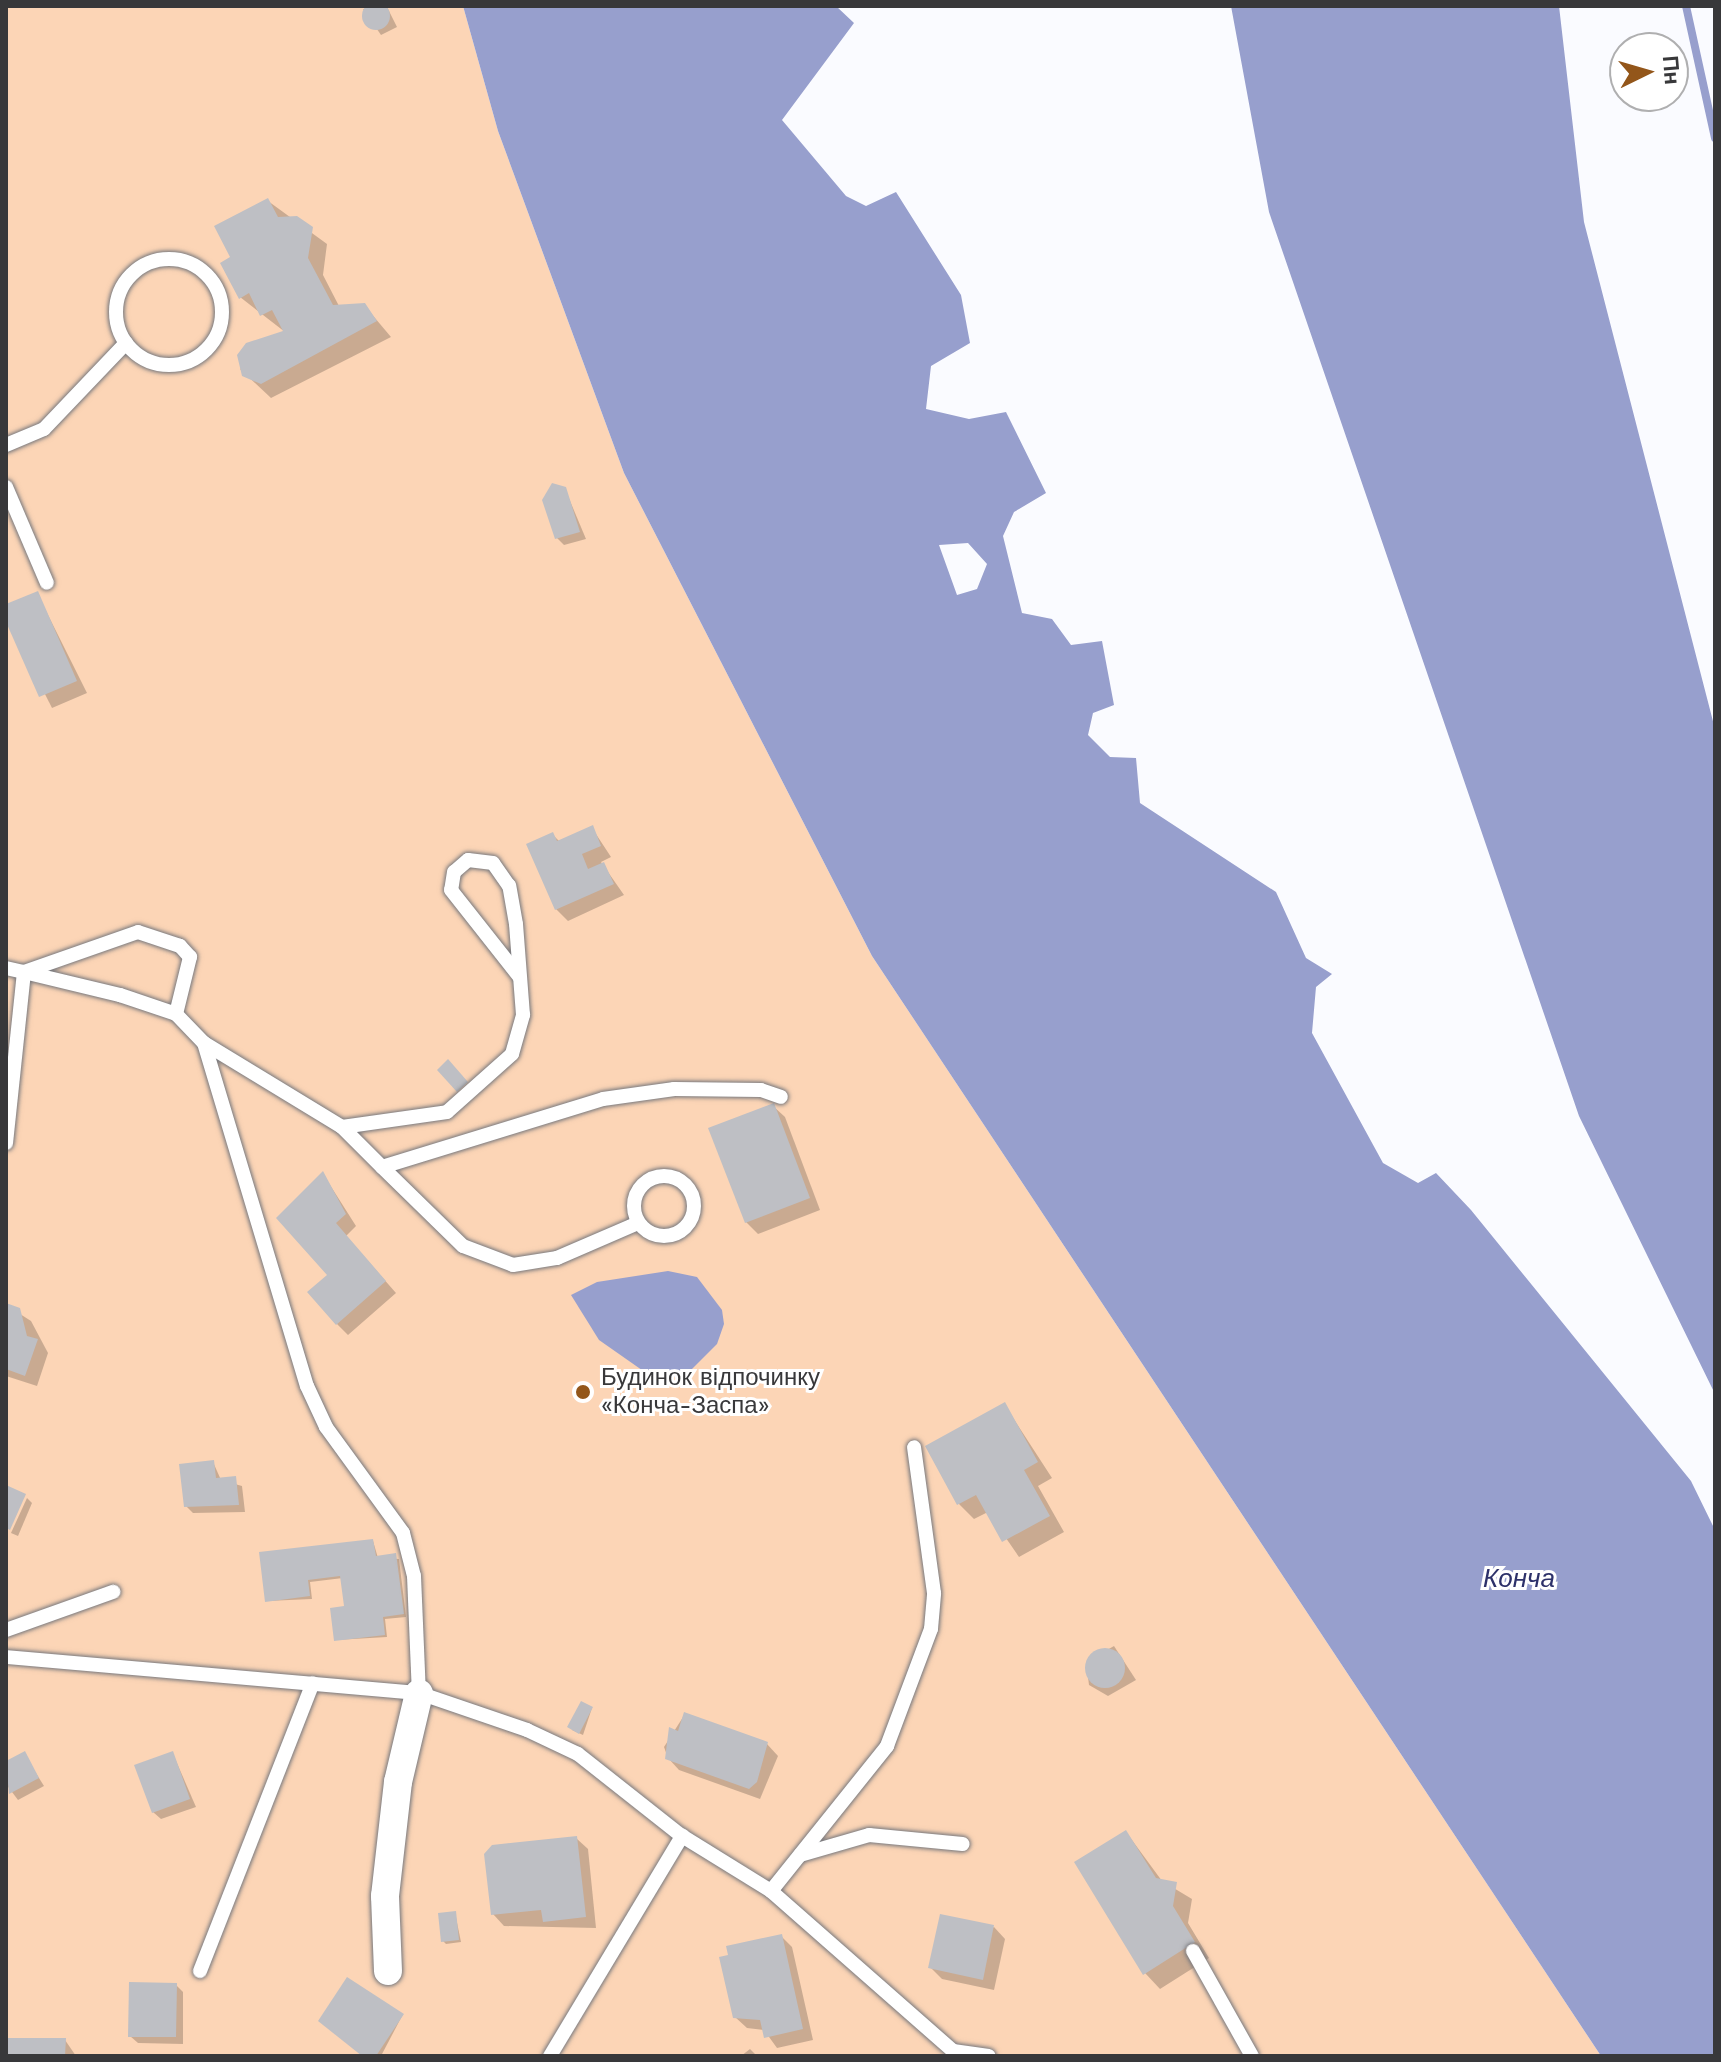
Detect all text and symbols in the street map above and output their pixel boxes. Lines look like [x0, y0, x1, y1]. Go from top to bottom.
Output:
north arrow [1609, 32, 1689, 112]
text: Пн [1658, 54, 1685, 86]
place label: Будинок відпочинку «Конча-Заспа» [601, 1364, 820, 1420]
marker: Будинок відпочинку «Конча-Заспа» [572, 1381, 594, 1403]
water label: Конча [1483, 1563, 1555, 1595]

